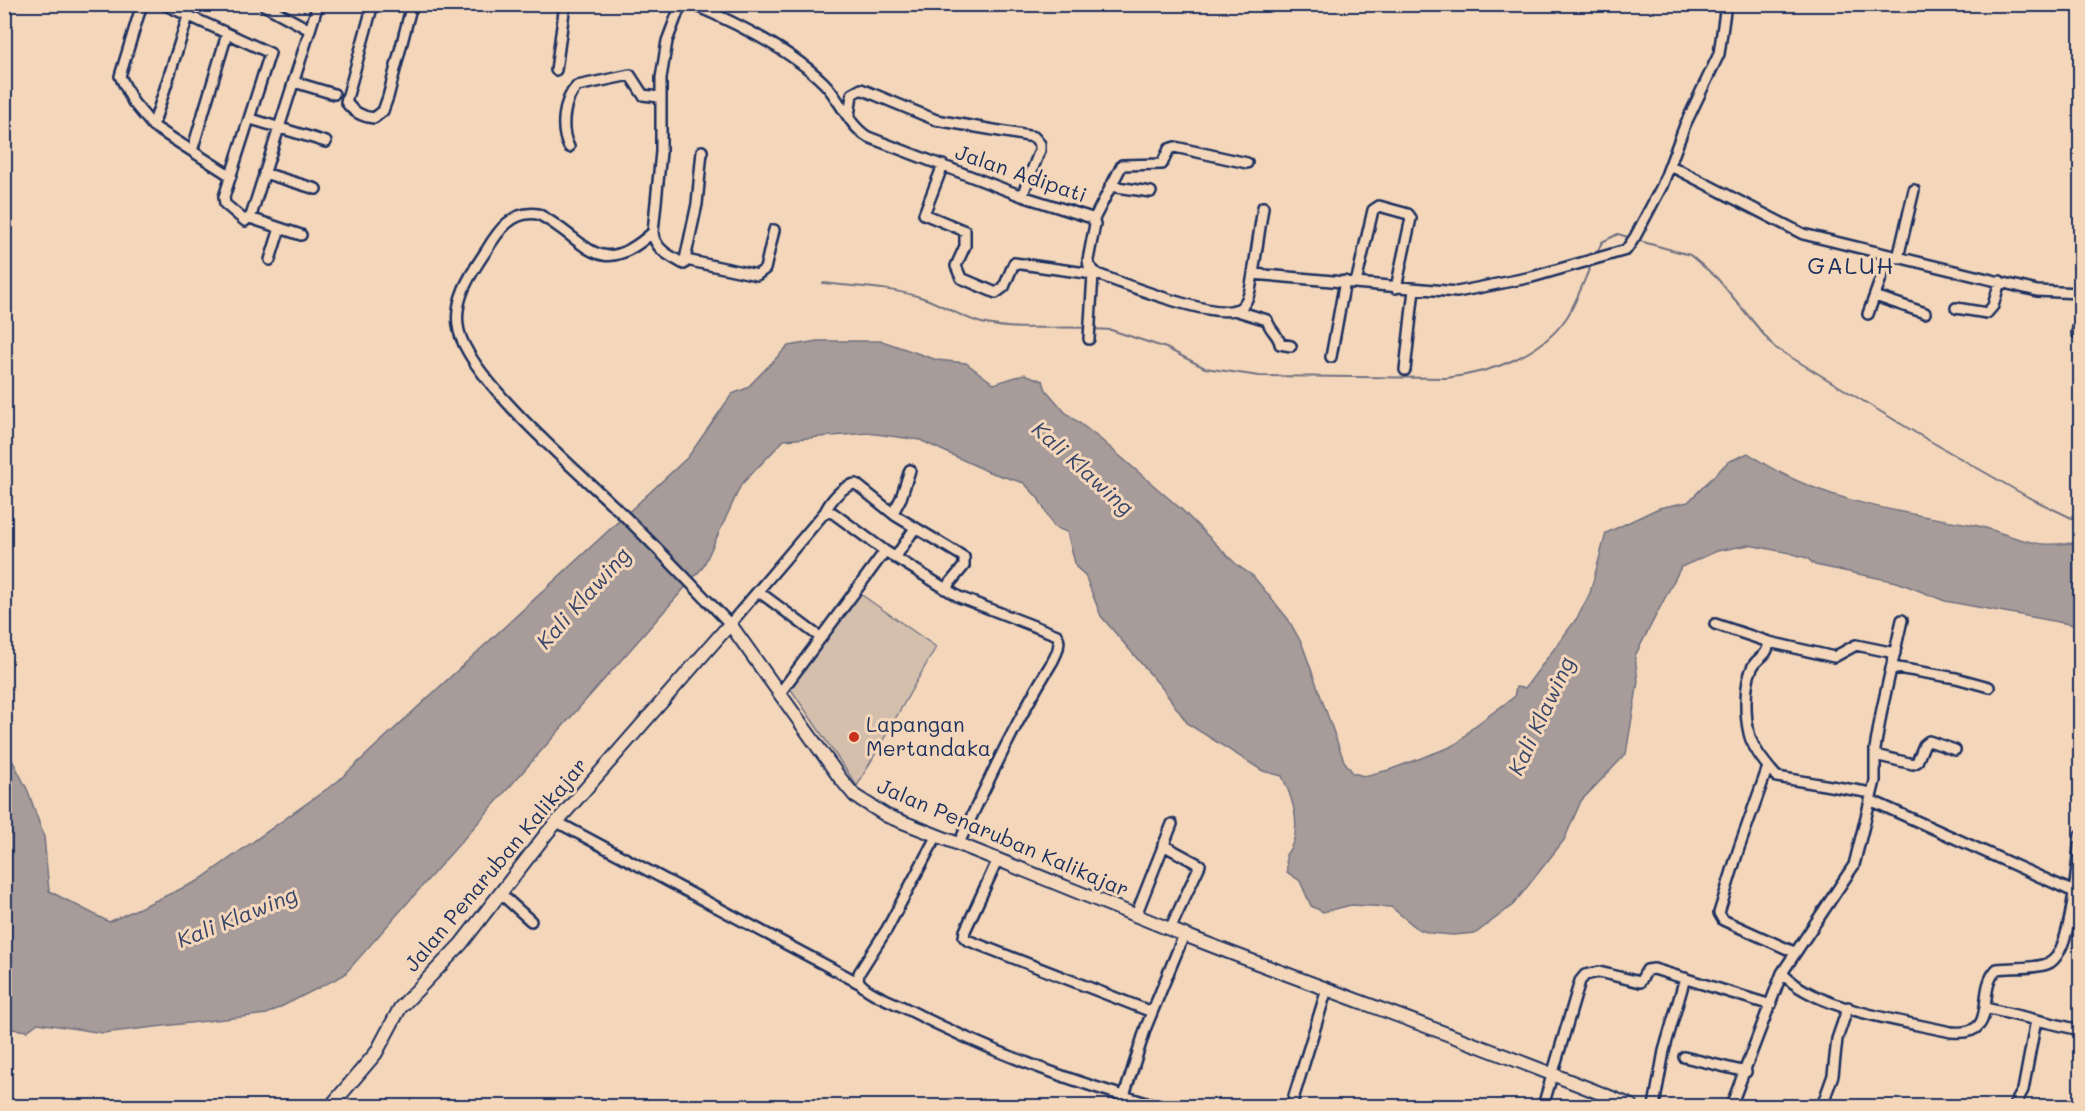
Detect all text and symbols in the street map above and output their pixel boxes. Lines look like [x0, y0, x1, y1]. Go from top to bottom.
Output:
street label: Jalan Adipati [952, 137, 1091, 208]
district label: GALUH [1807, 249, 1895, 280]
water label: Kali Klawing [1026, 414, 1141, 521]
water label: Kali Klawing [529, 540, 636, 655]
water label: Kali Klawing [1500, 652, 1581, 780]
place label: Lapangan Mertandaka [866, 710, 991, 761]
marker: Lapangan Mertandaka [847, 730, 861, 744]
street label: Jalan Penaruban Kalikajar [397, 751, 592, 977]
street label: Jalan Penaruban Kalikajar [874, 771, 1134, 902]
water label: Kali Klawing [172, 879, 302, 954]

